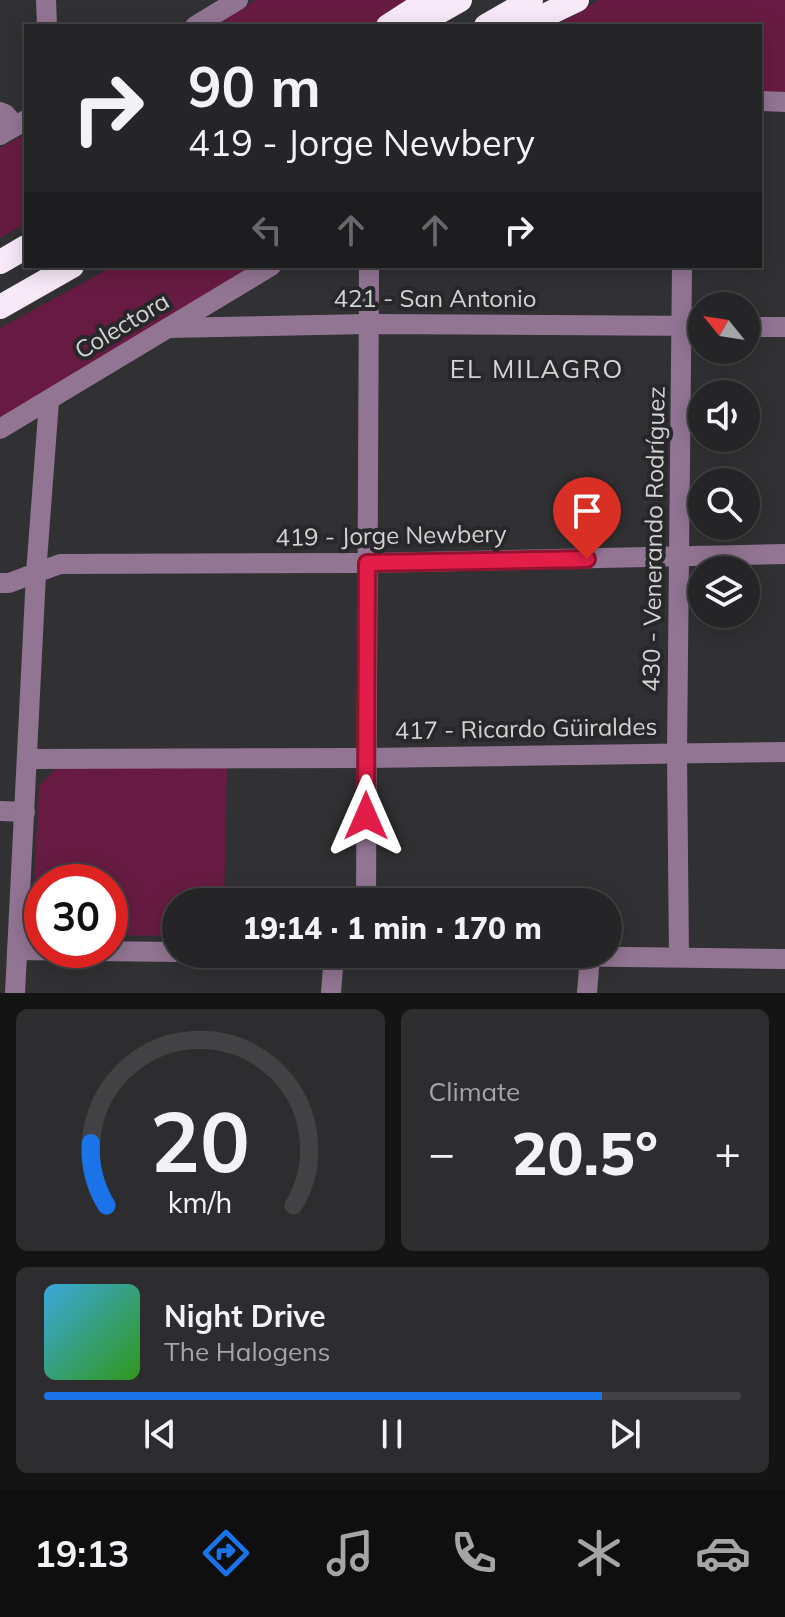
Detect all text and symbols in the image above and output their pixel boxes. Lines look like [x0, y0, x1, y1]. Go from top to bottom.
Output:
text: 90 m [188, 51, 321, 121]
icon: right [56, 56, 160, 160]
text: 419 - Jorge Newbery [188, 120, 535, 165]
icon: left [245, 208, 289, 252]
icon: ahead [329, 208, 373, 252]
icon: ahead [413, 208, 457, 252]
icon: right [497, 208, 541, 252]
street label: 421 - San Antonio [334, 283, 536, 313]
street label: Colectora [69, 285, 174, 365]
north arrow [688, 292, 760, 364]
map controls [688, 292, 760, 628]
district label: EL MILAGRO [450, 352, 624, 385]
button: sound [688, 380, 760, 452]
street label: 430 - Venerando Rodríguez [635, 386, 671, 692]
button: search [688, 468, 760, 540]
pin [553, 477, 621, 559]
icon: arrive [565, 489, 609, 533]
street label: 419 - Jorge Newbery [275, 518, 507, 552]
button: layers [688, 556, 760, 628]
street label: 417 - Ricardo Güiraldes [394, 711, 658, 745]
position arrow [324, 774, 408, 858]
speed limit sign: 30 [24, 864, 128, 968]
text: 19:14 · 1 min · 170 m [242, 909, 542, 947]
text: Climate [429, 1075, 520, 1108]
text: 20 [150, 1088, 250, 1193]
text: 20.5° [511, 1115, 658, 1190]
text: − [429, 1125, 455, 1180]
text: + [715, 1125, 741, 1180]
text: km/h [168, 1184, 233, 1220]
text: Night Drive [164, 1297, 326, 1335]
text: The Halogens [164, 1335, 330, 1368]
icon: previous [138, 1412, 182, 1456]
icon: pause [370, 1412, 414, 1456]
icon: next [603, 1412, 647, 1456]
icon: directions [198, 1525, 254, 1581]
icon: music [322, 1525, 378, 1581]
icon: phone [446, 1525, 502, 1581]
icon: climate [571, 1525, 627, 1581]
icon: car [695, 1525, 751, 1581]
text: 19:13 [34, 1531, 129, 1576]

